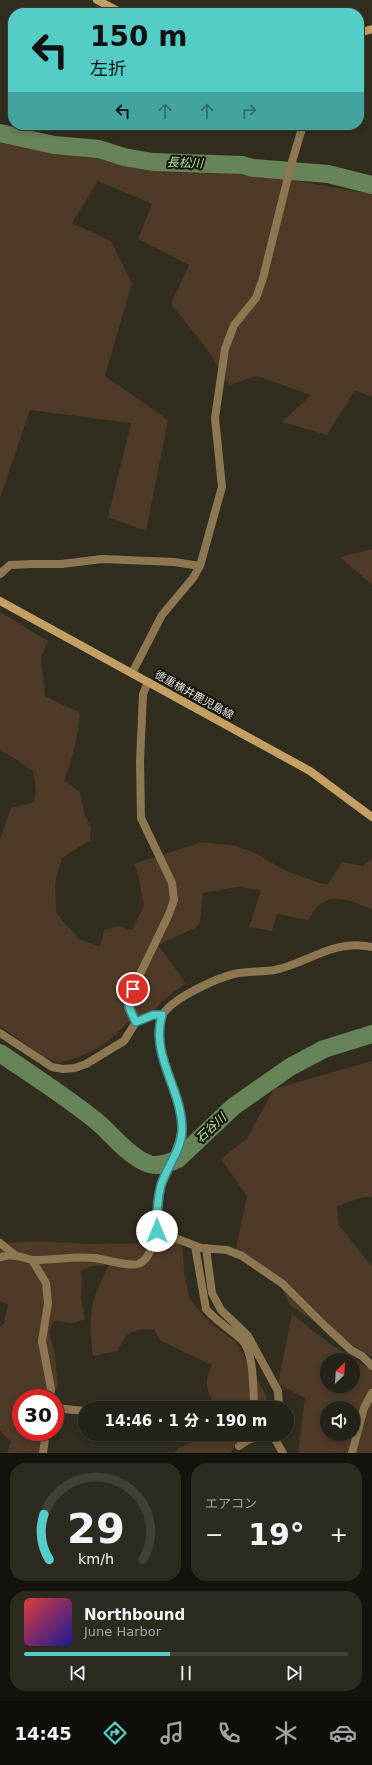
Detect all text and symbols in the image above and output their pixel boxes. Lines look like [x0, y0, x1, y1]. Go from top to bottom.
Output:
text: 150 m [90, 20, 187, 53]
icon: left [24, 24, 76, 76]
text: 左折 [90, 58, 126, 79]
icon: left [112, 100, 134, 122]
icon: ahead [154, 100, 176, 122]
icon: ahead [196, 100, 218, 122]
icon: right [238, 100, 260, 122]
water label: 長松川 [167, 155, 205, 171]
street label: 徳重横井鹿児島線 [152, 668, 236, 722]
pin [116, 972, 150, 1006]
icon: arrive [122, 978, 144, 1000]
water label: 石谷川 [193, 1109, 230, 1145]
position arrow [136, 1210, 178, 1252]
north arrow [320, 1353, 360, 1393]
map controls [320, 1353, 360, 1441]
speed limit sign: 30 [12, 1389, 64, 1441]
button: sound [320, 1401, 360, 1441]
text: 14:46 · 1 分 · 190 m [105, 1412, 267, 1430]
text: エアコン [205, 1496, 257, 1511]
text: 29 [67, 1504, 124, 1553]
text: 19° [248, 1517, 305, 1552]
text: − [205, 1522, 223, 1547]
text: + [330, 1522, 348, 1547]
text: km/h [77, 1551, 114, 1567]
text: Northbound [84, 1606, 185, 1624]
text: June Harbor [84, 1624, 161, 1639]
icon: previous [67, 1662, 89, 1684]
icon: pause [175, 1662, 197, 1684]
icon: next [283, 1662, 305, 1684]
icon: directions [101, 1719, 129, 1747]
icon: music [158, 1719, 186, 1747]
icon: phone [215, 1719, 243, 1747]
icon: climate [272, 1719, 300, 1747]
icon: car [329, 1719, 357, 1747]
text: 14:45 [15, 1723, 72, 1744]

